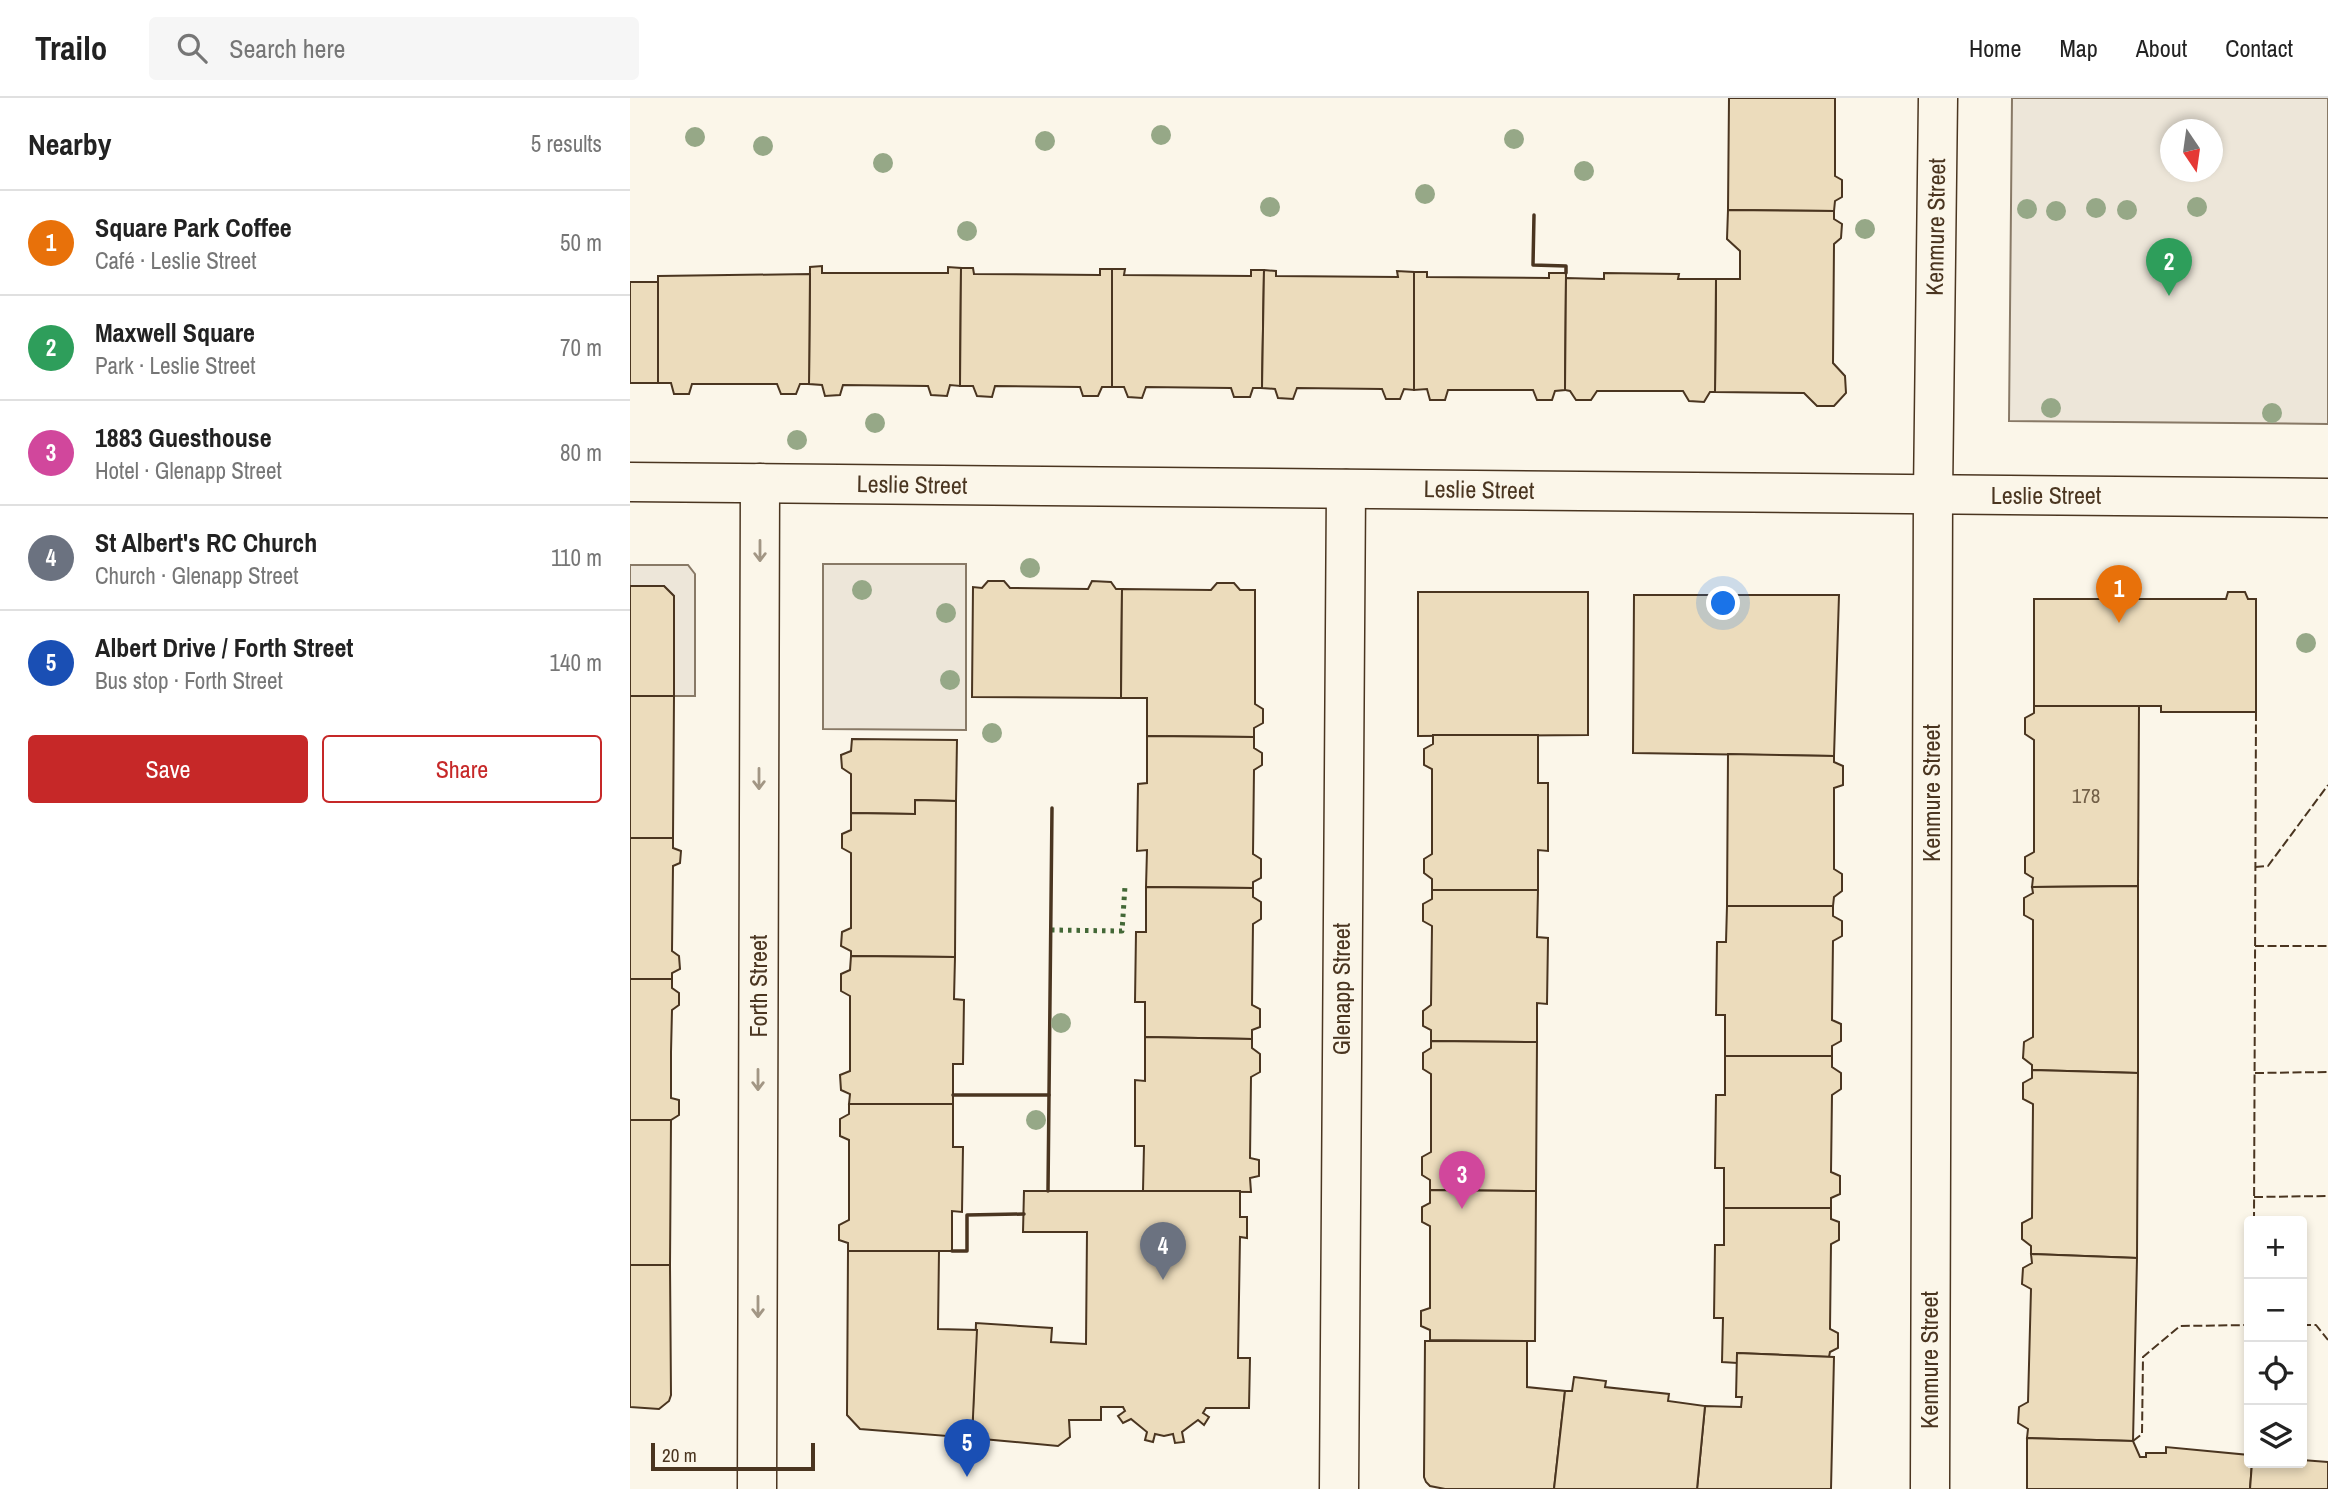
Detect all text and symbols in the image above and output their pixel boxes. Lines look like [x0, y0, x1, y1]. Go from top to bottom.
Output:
search box [149, 17, 639, 80]
text: Trailo [35, 26, 107, 70]
icon: search [173, 29, 211, 67]
text: Search here [229, 31, 345, 66]
text: Home [1969, 32, 2021, 64]
text: Map [2059, 32, 2098, 64]
text: About [2136, 32, 2187, 64]
text: Contact [2225, 32, 2293, 64]
north arrow [2160, 119, 2223, 182]
text: Nearby [28, 124, 111, 164]
text: 5 results [531, 128, 602, 159]
street label: Kenmure Street [1918, 157, 1952, 296]
text: Square Park Coffee [95, 210, 292, 245]
text: 1 [46, 227, 56, 258]
text: 50 m [560, 227, 602, 258]
pin: 2 [2146, 238, 2192, 296]
text: Café · Leslie Street [95, 245, 256, 276]
text: Maxwell Square [95, 315, 255, 350]
text: 2 [46, 332, 56, 363]
text: 70 m [560, 332, 602, 363]
text: Park · Leslie Street [95, 350, 255, 381]
text: 1883 Guesthouse [95, 420, 272, 455]
text: 3 [46, 437, 56, 468]
text: 80 m [560, 437, 602, 468]
text: Hotel · Glenapp Street [95, 455, 282, 486]
street label: Leslie Street [856, 467, 968, 501]
street label: Leslie Street [1423, 472, 1535, 506]
street label: Leslie Street [1991, 479, 2102, 511]
text: St Albert's RC Church [95, 525, 317, 560]
one-way arrow [753, 540, 767, 563]
text: 4 [46, 542, 56, 573]
text: 110 m [551, 542, 602, 573]
text: Church · Glenapp Street [95, 560, 298, 591]
pin: 1 [2096, 565, 2142, 623]
your location [1706, 586, 1740, 620]
text: Albert Drive / Forth Street [95, 630, 353, 665]
text: 5 [46, 647, 56, 678]
text: 140 m [550, 647, 602, 678]
text: Bus stop · Forth Street [95, 665, 283, 696]
street label: Kenmure Street [1915, 724, 1947, 862]
button: Save [28, 735, 308, 803]
button: Share [322, 735, 602, 803]
one-way arrow [752, 767, 766, 790]
house number: 178 [2072, 781, 2100, 810]
street label: Glenapp Street [1325, 922, 1357, 1055]
street label: Forth Street [742, 934, 774, 1037]
one-way arrow [751, 1068, 765, 1091]
pin: 3 [1439, 1151, 1485, 1209]
map controls [2244, 1216, 2307, 1468]
button: + [2244, 1216, 2307, 1279]
pin: 4 [1140, 1222, 1186, 1280]
button: − [2244, 1279, 2307, 1342]
street label: Kenmure Street [1913, 1291, 1945, 1429]
one-way arrow [751, 1296, 765, 1319]
button: locate [2244, 1342, 2307, 1405]
button: layers [2244, 1405, 2307, 1468]
pin: 5 [944, 1419, 990, 1477]
scale bar [651, 1440, 816, 1472]
text: 20 m [662, 1442, 697, 1468]

